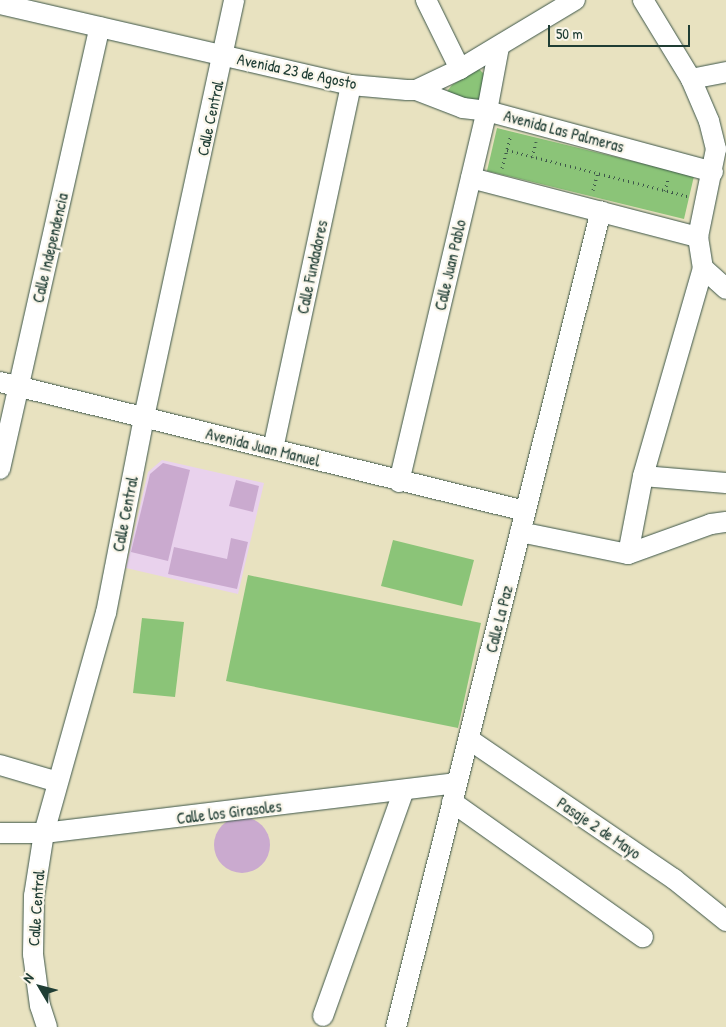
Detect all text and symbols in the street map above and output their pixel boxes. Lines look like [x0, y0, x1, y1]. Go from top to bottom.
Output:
scale bar [551, 15, 694, 47]
text: 50 m [556, 23, 583, 44]
street label: Avenida 23 de Agosto [235, 49, 359, 93]
street label: Calle Central [193, 79, 227, 157]
street label: Avenida Las Palmeras [502, 106, 626, 156]
street label: Calle Independencia [28, 191, 72, 305]
street label: Calle Fundadores [293, 218, 331, 316]
street label: Calle Juan Pablo [430, 218, 470, 312]
street label: Avenida Juan Manuel [204, 424, 322, 470]
street label: Calle Central [108, 475, 142, 553]
street label: Calle La Paz [481, 583, 517, 655]
street label: Pasaje 2 de Mayo [554, 793, 644, 863]
street label: Calle los Girasoles [175, 796, 283, 828]
street label: Calle Central [24, 869, 48, 947]
north arrow [15, 962, 65, 1012]
text: N [18, 969, 37, 986]

